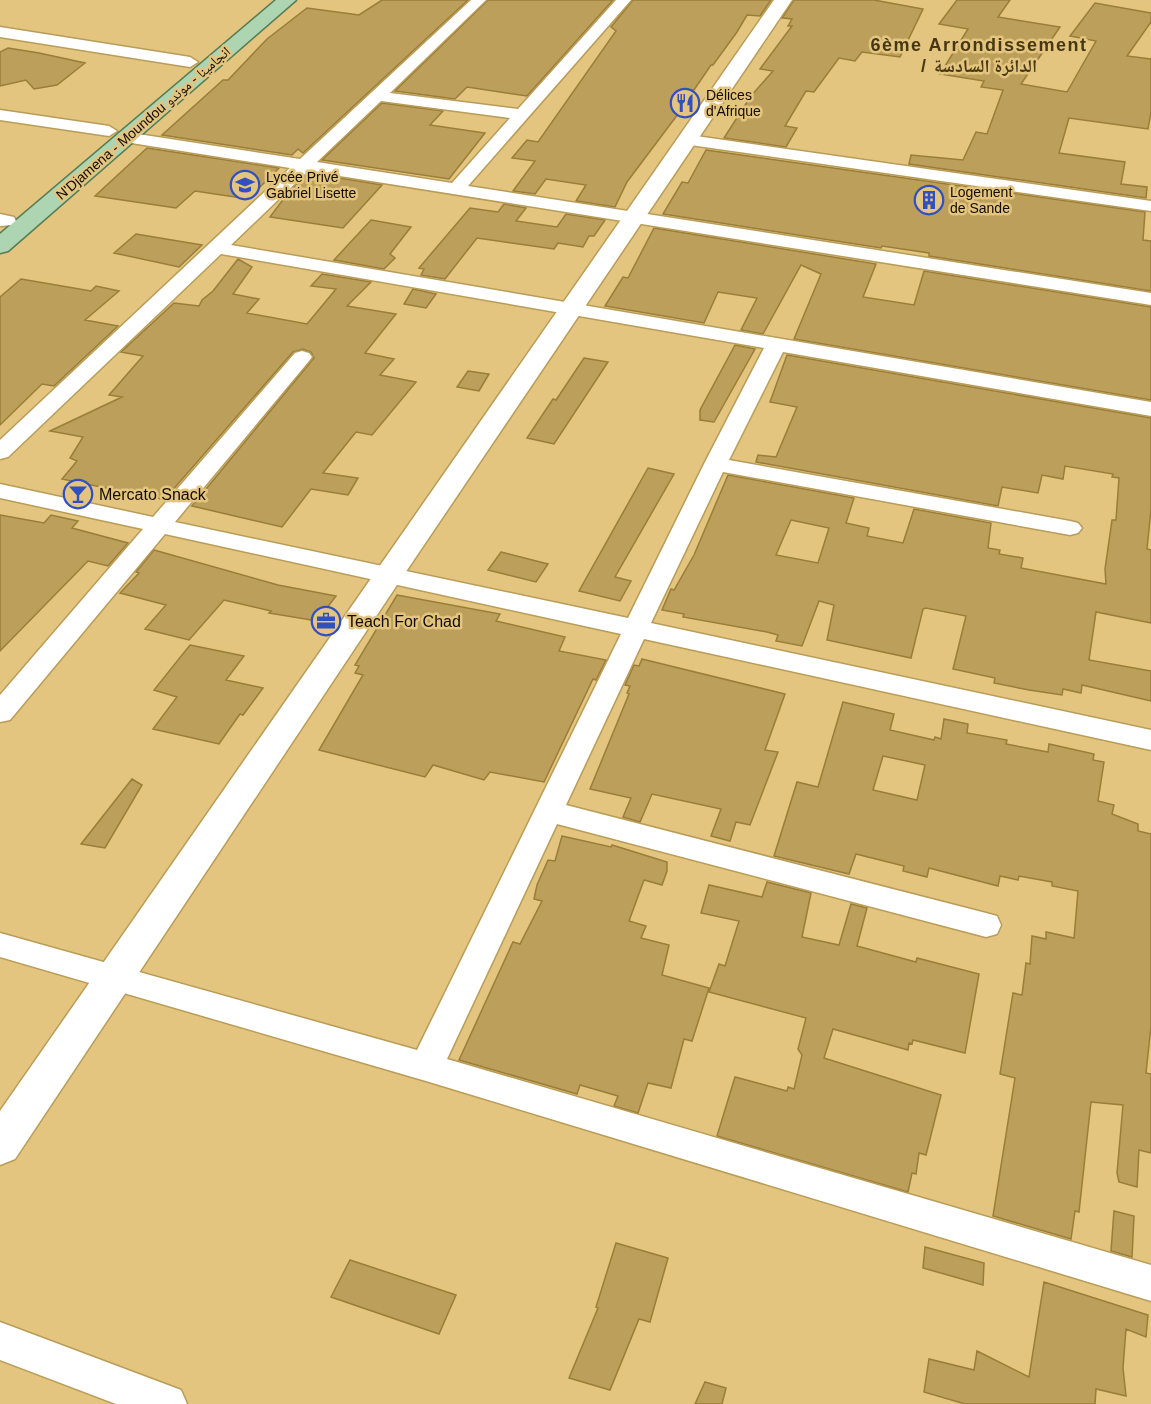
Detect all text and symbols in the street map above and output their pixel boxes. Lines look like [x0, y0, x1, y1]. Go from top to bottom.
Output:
district label: 6ème Arrondissement / الدائرة السادسة [871, 35, 1087, 76]
street label: N'Djamena - Moundou انجامينا - موندو [53, 43, 234, 204]
restaurant icon: Délices d'Afrique [669, 87, 701, 119]
place label: Délices d'Afrique [706, 87, 761, 119]
school or university icon: Lycée Privé Gabriel Lisette [229, 169, 261, 201]
place label: Lycée Privé Gabriel Lisette [266, 169, 356, 201]
building icon: Logement de Sande [913, 184, 945, 216]
place label: Logement de Sande [950, 184, 1012, 216]
bar icon: Mercato Snack [62, 478, 94, 510]
place label: Mercato Snack [99, 486, 207, 503]
office icon: Teach For Chad [310, 605, 342, 637]
place label: Teach For Chad [347, 613, 461, 630]

